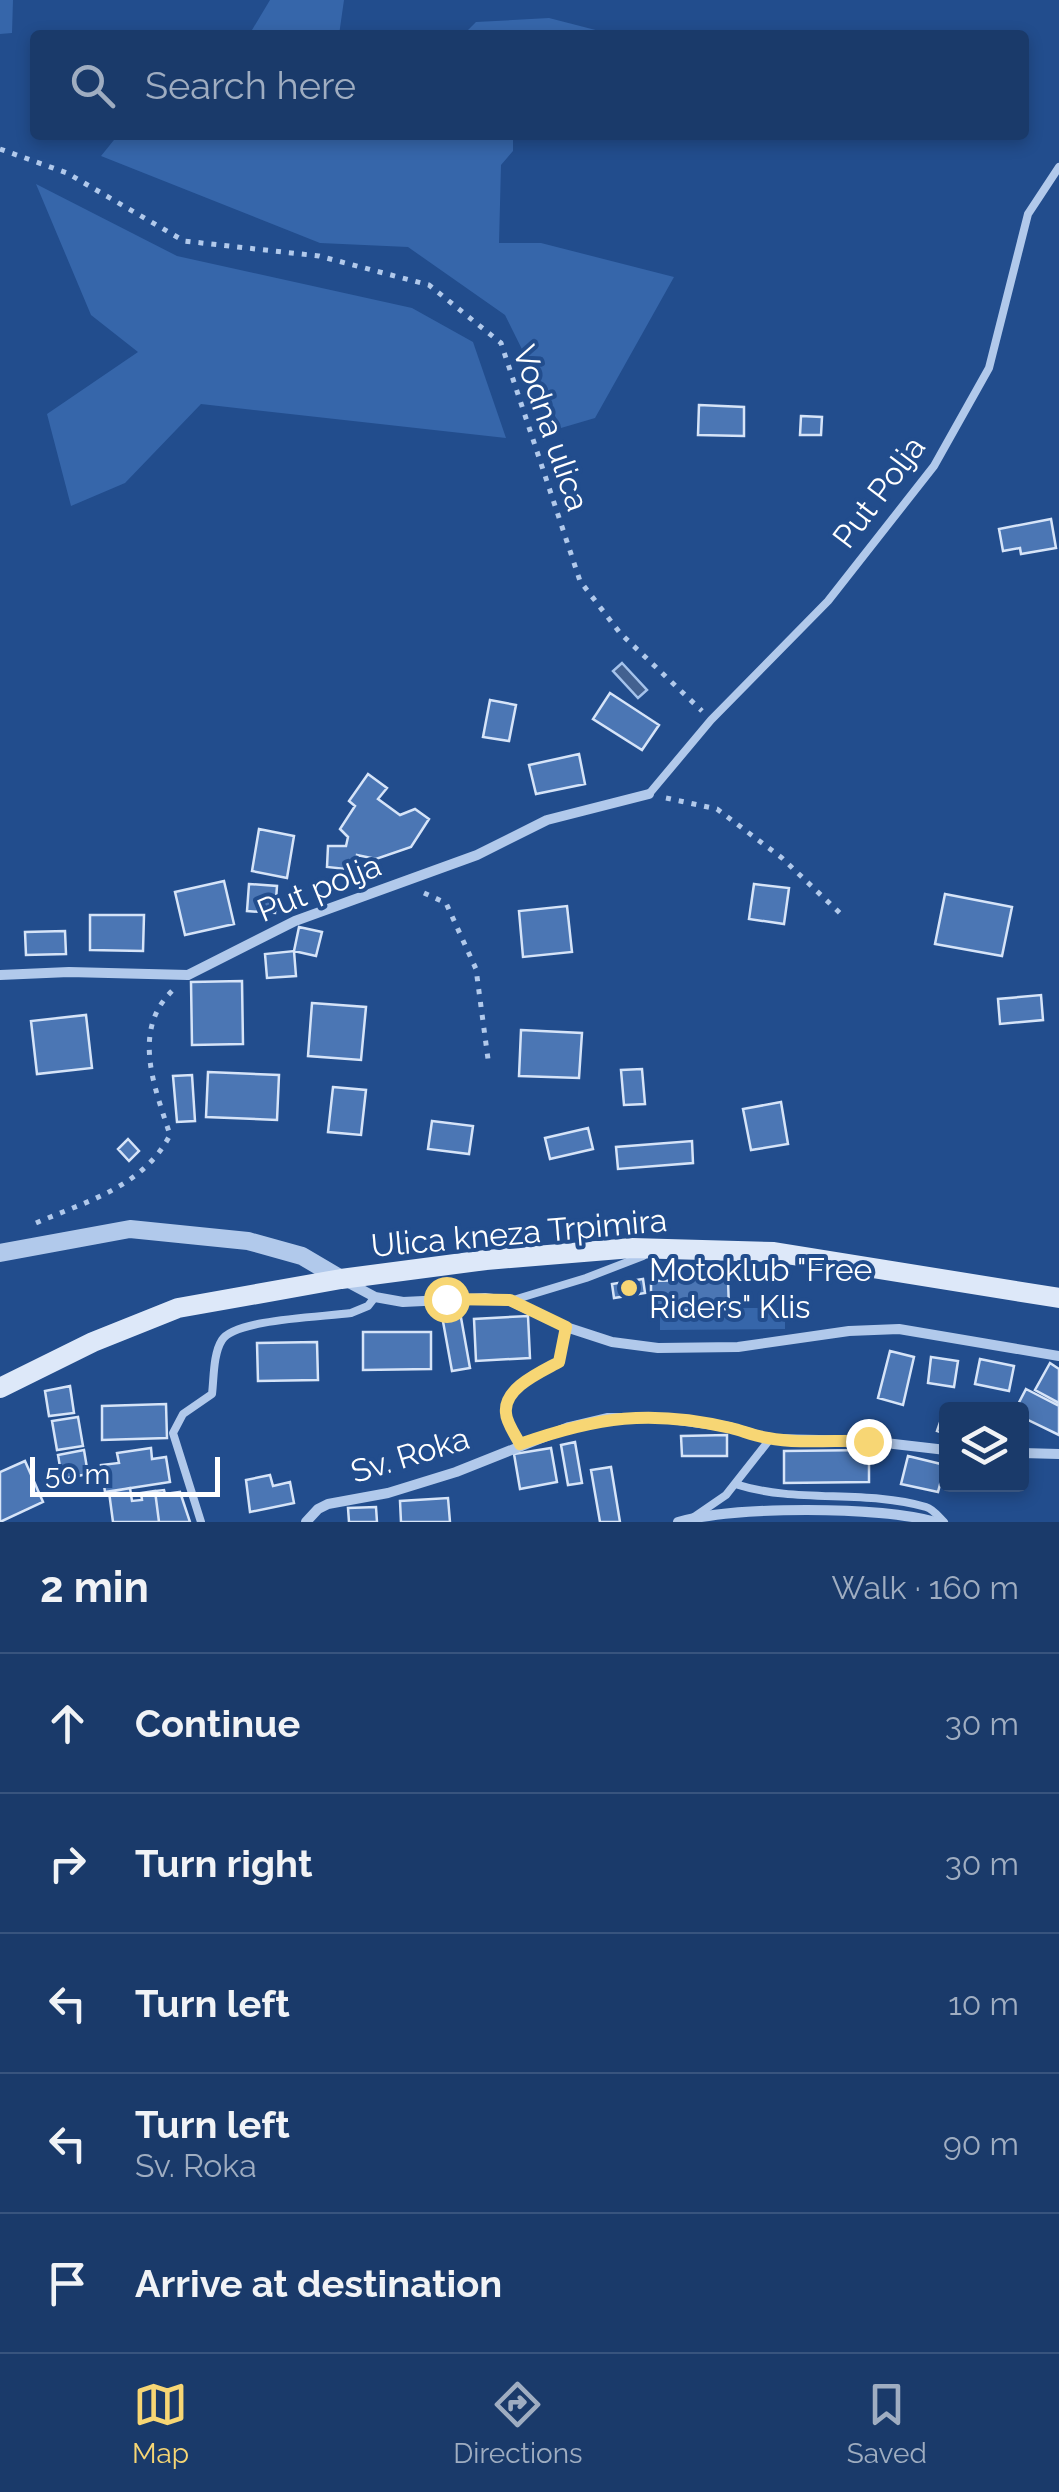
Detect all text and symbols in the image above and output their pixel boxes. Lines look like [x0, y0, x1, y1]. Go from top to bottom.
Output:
search box [30, 30, 1029, 140]
icon: search [65, 58, 120, 113]
text: Search here [145, 63, 356, 108]
street label: Vodna ulica [506, 340, 597, 515]
street label: Put Polja [825, 429, 932, 555]
street label: Put polja [252, 846, 386, 929]
street label: Ulica kneza Trpimira [369, 1201, 668, 1264]
place label: Motoklub "Free Riders" Klis [649, 1251, 872, 1325]
route start [424, 1277, 470, 1323]
marker: Motoklub "Free Riders" Klis [618, 1277, 640, 1299]
map controls [939, 1402, 1029, 1492]
button: layers [939, 1402, 1029, 1492]
street label: Sv. Roka [346, 1419, 473, 1490]
route end [846, 1419, 892, 1465]
scale bar [30, 1452, 220, 1496]
text: 50 m [45, 1458, 110, 1491]
text: 2 min [40, 1563, 149, 1612]
text: Walk · 160 m [832, 1569, 1019, 1606]
icon: ahead [40, 1696, 95, 1751]
text: Continue [135, 1701, 300, 1746]
text: 30 m [945, 1705, 1019, 1742]
icon: right [40, 1836, 95, 1891]
text: Turn right [135, 1841, 312, 1886]
text: 30 m [945, 1845, 1019, 1882]
icon: left [40, 1976, 95, 2031]
text: Turn left [135, 1981, 290, 2026]
text: 10 m [948, 1985, 1019, 2022]
text: Turn left [135, 2102, 290, 2147]
icon: left [40, 2116, 95, 2171]
text: 90 m [943, 2125, 1019, 2162]
text: Sv. Roka [135, 2147, 257, 2184]
icon: arrive [40, 2256, 95, 2311]
text: Arrive at destination [135, 2261, 502, 2306]
tab: Map [132, 2377, 189, 2470]
tab: Directions [453, 2377, 583, 2470]
tab: Saved [847, 2377, 927, 2470]

